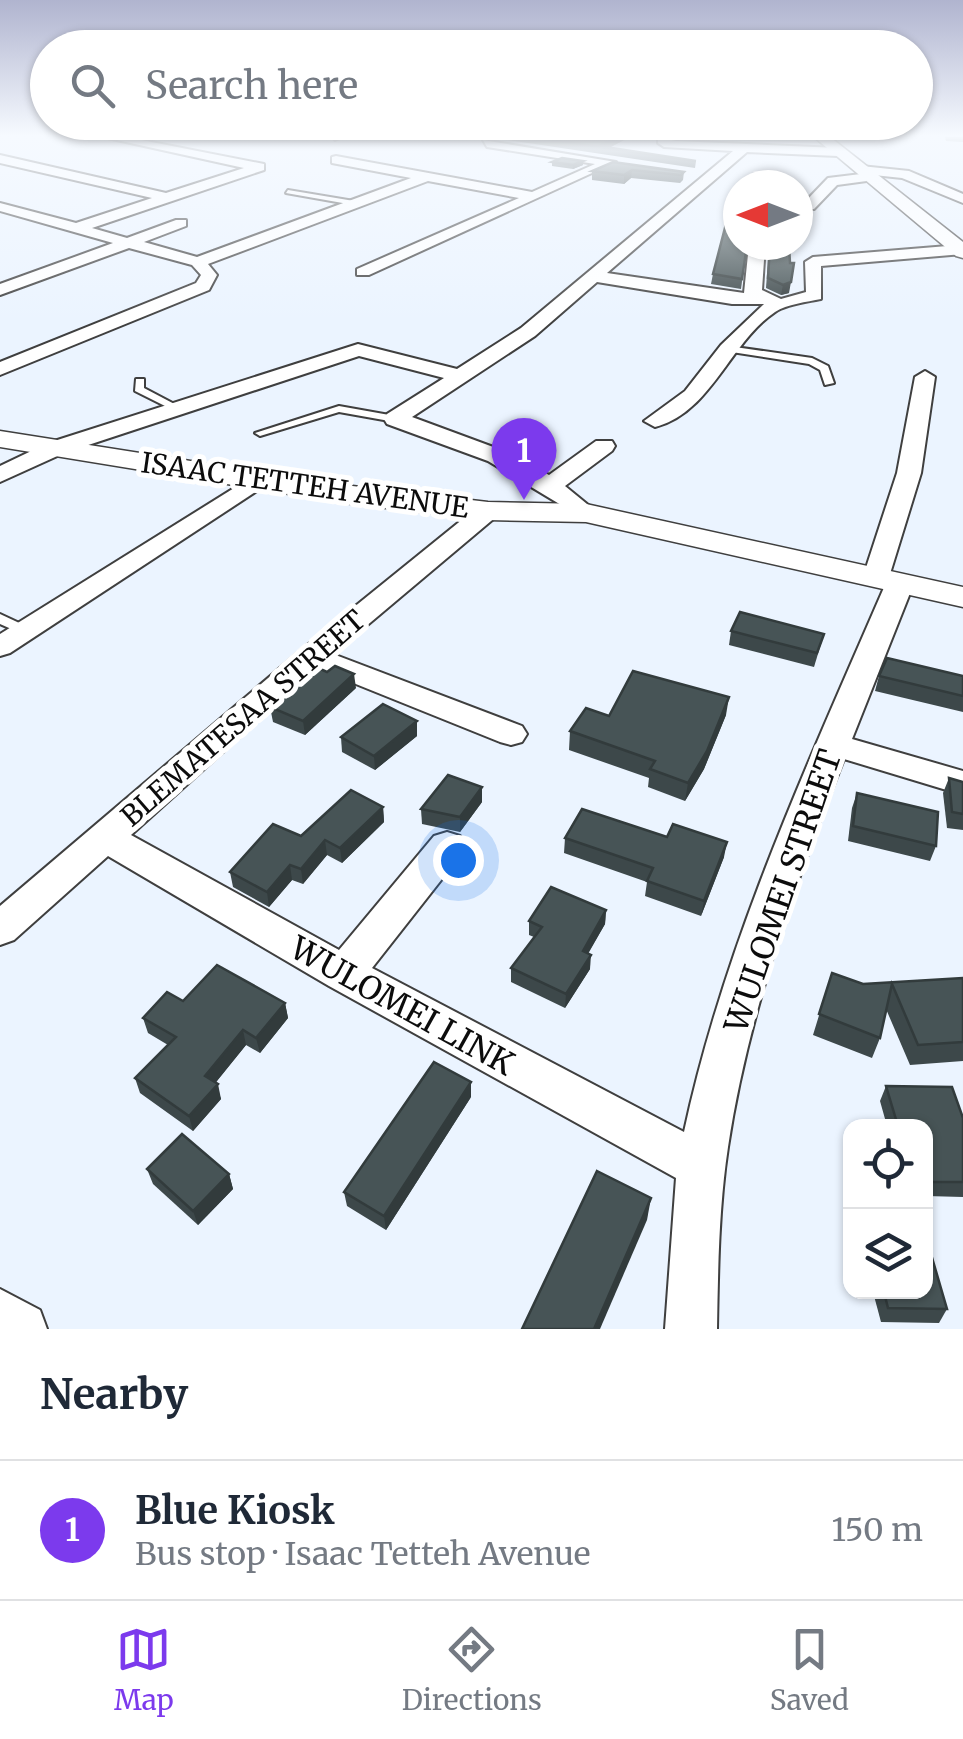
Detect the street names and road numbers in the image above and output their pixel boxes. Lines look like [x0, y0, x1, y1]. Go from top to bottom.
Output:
street label: ISAAC TETTEH AVENUE [139, 444, 471, 526]
street label: BLEMATESAA STREET [113, 602, 373, 834]
street label: WULOMEI STREET [716, 744, 850, 1039]
street label: WULOMEI LINK [282, 927, 522, 1085]

